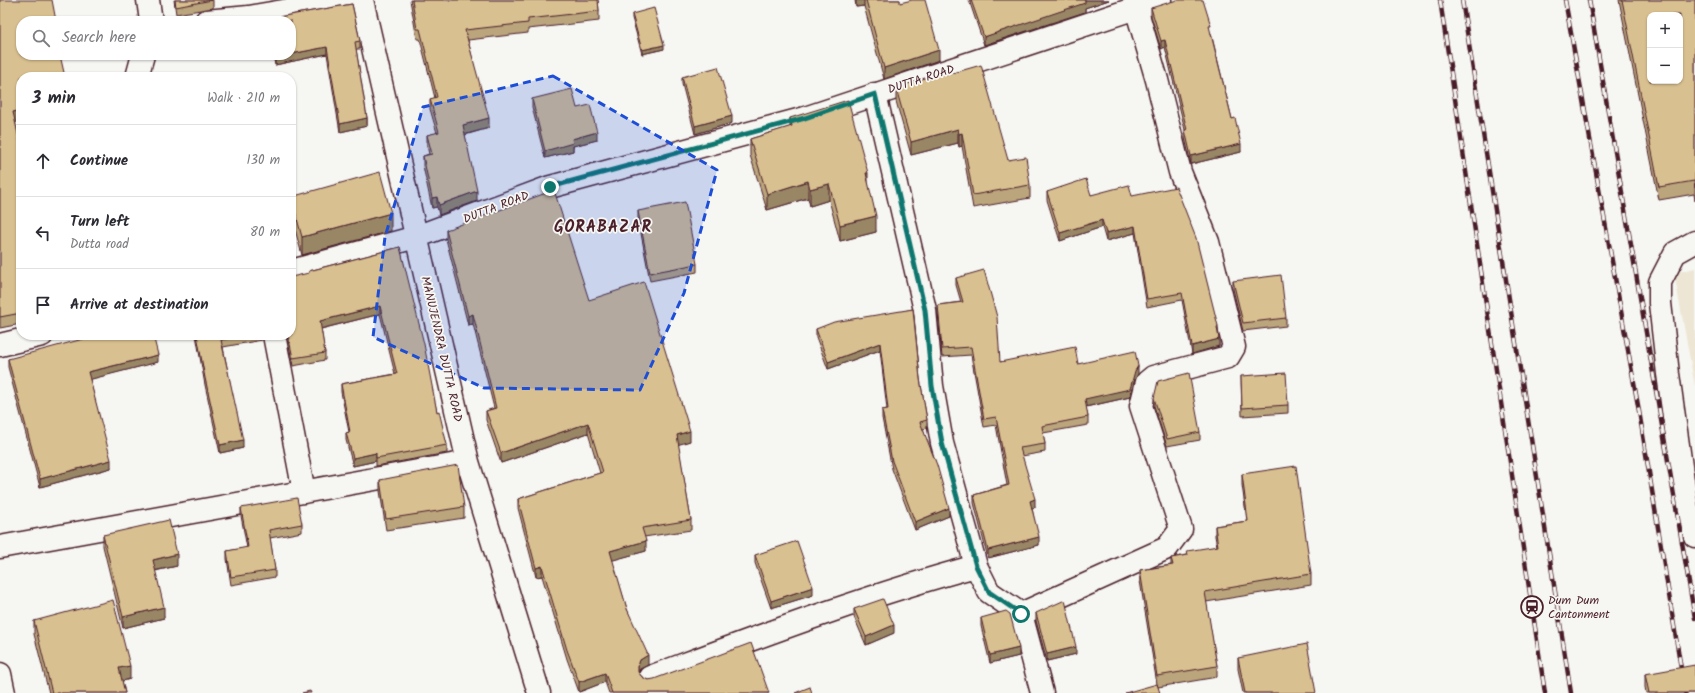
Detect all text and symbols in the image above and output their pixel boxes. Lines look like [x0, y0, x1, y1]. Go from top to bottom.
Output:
map controls [1647, 12, 1683, 84]
button: + [1647, 12, 1683, 48]
search box [16, 16, 296, 60]
text: Search here [62, 26, 136, 50]
icon: search [30, 27, 52, 49]
button: − [1647, 48, 1683, 84]
street label: DUTTA ROAD [885, 60, 957, 99]
text: 3 min [32, 85, 76, 112]
text: Walk · 210 m [207, 88, 280, 109]
text: Continue [70, 149, 128, 173]
icon: ahead [32, 150, 54, 172]
text: 130 m [246, 150, 280, 171]
route end [541, 178, 559, 196]
street label: DUTTA ROAD [460, 186, 532, 229]
text: Turn left [70, 210, 130, 234]
district label: GORABAZAR [554, 215, 652, 240]
icon: left [32, 222, 54, 244]
text: 80 m [250, 222, 280, 243]
text: Dutta road [70, 234, 129, 255]
street label: MANUJENDRA DUTTA ROAD [416, 274, 468, 424]
text: Arrive at destination [70, 293, 209, 317]
icon: arrive [32, 294, 54, 316]
place label: Dum Dum Cantonment [1548, 591, 1610, 624]
station icon: Dum Dum Cantonment [1519, 594, 1545, 620]
route start [1012, 605, 1030, 623]

